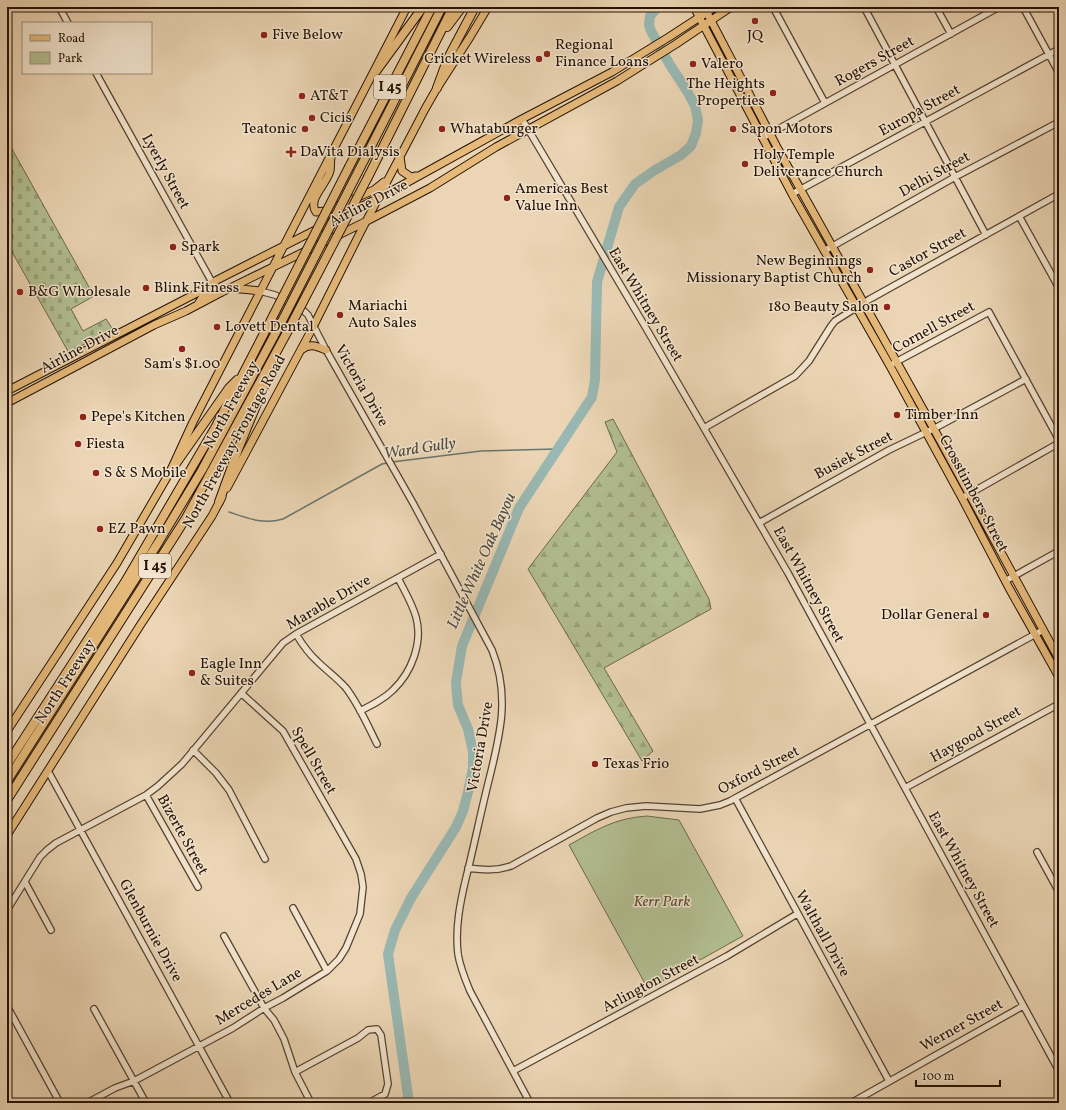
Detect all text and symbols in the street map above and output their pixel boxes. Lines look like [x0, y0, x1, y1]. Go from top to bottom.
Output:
marker: JQ [750, 16, 760, 26]
legend [22, 22, 152, 74]
place label: Five Below [272, 25, 343, 46]
place label: JQ [747, 26, 764, 47]
marker: Five Below [259, 30, 269, 40]
text: Road [58, 31, 85, 47]
street label: Rogers Street [832, 32, 918, 92]
place label: Regional Finance Loans [555, 35, 649, 73]
place label: Cricket Wireless [424, 49, 531, 70]
marker: Regional Finance Loans [542, 49, 552, 59]
text: Park [58, 51, 83, 67]
marker: Cricket Wireless [534, 54, 544, 64]
place label: Valero [701, 54, 743, 75]
marker: Valero [688, 59, 698, 69]
place label: The Heights Properties [686, 74, 765, 112]
road number: I 45 [374, 75, 406, 99]
street label: Europa Street [875, 80, 965, 142]
place label: AT&T [310, 86, 348, 107]
marker: The Heights Properties [768, 88, 778, 98]
marker: AT&T [297, 91, 307, 101]
place label: Cicis [320, 108, 352, 129]
marker: Cicis [307, 113, 317, 123]
place label: Teatonic [242, 119, 297, 140]
place label: Whataburger [450, 119, 538, 140]
place label: Sapon Motors [741, 119, 833, 140]
marker: Teatonic [300, 124, 310, 134]
marker: Whataburger [437, 124, 447, 134]
marker: Sapon Motors [728, 124, 738, 134]
street label: Lyerly Street [136, 131, 194, 213]
place label: DaVita Dialysis [300, 142, 400, 163]
place label: Holy Temple Deliverance Church [753, 145, 883, 183]
marker: DaVita Dialysis [285, 146, 297, 158]
street label: Delhi Street [896, 147, 974, 203]
marker: Holy Temple Deliverance Church [740, 159, 750, 169]
street label: Airline Drive [326, 175, 412, 233]
place label: Americas Best Value Inn [515, 179, 608, 217]
marker: Americas Best Value Inn [502, 193, 512, 203]
street label: Castor Street [886, 223, 970, 283]
place label: Spark [181, 237, 220, 258]
marker: Spark [168, 242, 178, 252]
street label: East Whitney Street [602, 244, 688, 366]
place label: New Beginnings Missionary Baptist Church [686, 251, 862, 289]
marker: New Beginnings Missionary Baptist Church [865, 265, 875, 275]
place label: Blink Fitness [154, 278, 239, 299]
place label: B&G Wholesale [28, 282, 131, 303]
marker: Blink Fitness [141, 283, 151, 293]
marker: B&G Wholesale [15, 287, 25, 297]
place label: Mariachi Auto Sales [348, 296, 417, 334]
place label: 180 Beauty Salon [768, 297, 879, 318]
street label: Cornell Street [889, 297, 979, 359]
marker: 180 Beauty Salon [882, 302, 892, 312]
marker: Mariachi Auto Sales [335, 310, 345, 320]
place label: Lovett Dental [225, 317, 314, 338]
street label: Airline Drive [37, 321, 123, 379]
marker: Lovett Dental [212, 322, 222, 332]
street label: Victoria Drive [329, 341, 393, 431]
marker: Sam's $1.00 [177, 344, 187, 354]
street label: North Freeway Frontage Road [178, 351, 292, 533]
place label: Sam's $1.00 [144, 354, 220, 375]
street label: North Freeway [199, 357, 265, 453]
place label: Timber Inn [905, 405, 979, 426]
place label: Pepe's Kitchen [91, 407, 186, 428]
marker: Timber Inn [892, 410, 902, 420]
marker: Pepe's Kitchen [78, 412, 88, 422]
street label: Busiek Street [811, 426, 897, 486]
water label: Ward Gully [382, 432, 458, 466]
street label: Crosstimbers Street [933, 432, 1013, 556]
place label: Fiesta [86, 434, 125, 455]
marker: Fiesta [73, 439, 83, 449]
place label: S & S Mobile [104, 463, 187, 484]
marker: S & S Mobile [91, 468, 101, 478]
water label: Little White Oak Bayou [442, 489, 522, 633]
place label: EZ Pawn [108, 519, 166, 540]
street label: East Whitney Street [767, 523, 849, 647]
marker: EZ Pawn [95, 524, 105, 534]
road number: I 45 [139, 554, 171, 578]
street label: Marable Drive [283, 570, 375, 636]
place label: Dollar General [881, 605, 978, 626]
marker: Dollar General [981, 610, 991, 620]
street label: North Freeway [31, 635, 101, 729]
place label: Eagle Inn & Suites [200, 654, 262, 692]
marker: Eagle Inn & Suites [187, 668, 197, 678]
street label: Victoria Drive [463, 700, 499, 794]
street label: Haygood Street [927, 701, 1025, 769]
street label: Spell Street [285, 723, 341, 799]
street label: Oxford Street [715, 741, 803, 801]
place label: Texas Frio [603, 754, 669, 775]
marker: Texas Frio [590, 759, 600, 769]
street label: Bizerte Street [151, 791, 213, 879]
street label: East Whitney Street [922, 808, 1004, 932]
street label: Glenburnie Drive [113, 876, 187, 986]
street label: Walthall Drive [789, 887, 855, 981]
park label: Kerr Park [634, 892, 690, 913]
street label: Arlington Street [599, 950, 703, 1018]
street label: Mercedes Lane [212, 963, 306, 1031]
street label: Werner Street [917, 995, 1007, 1057]
scale bar [916, 1062, 1000, 1088]
text: 100 m [922, 1069, 955, 1085]

